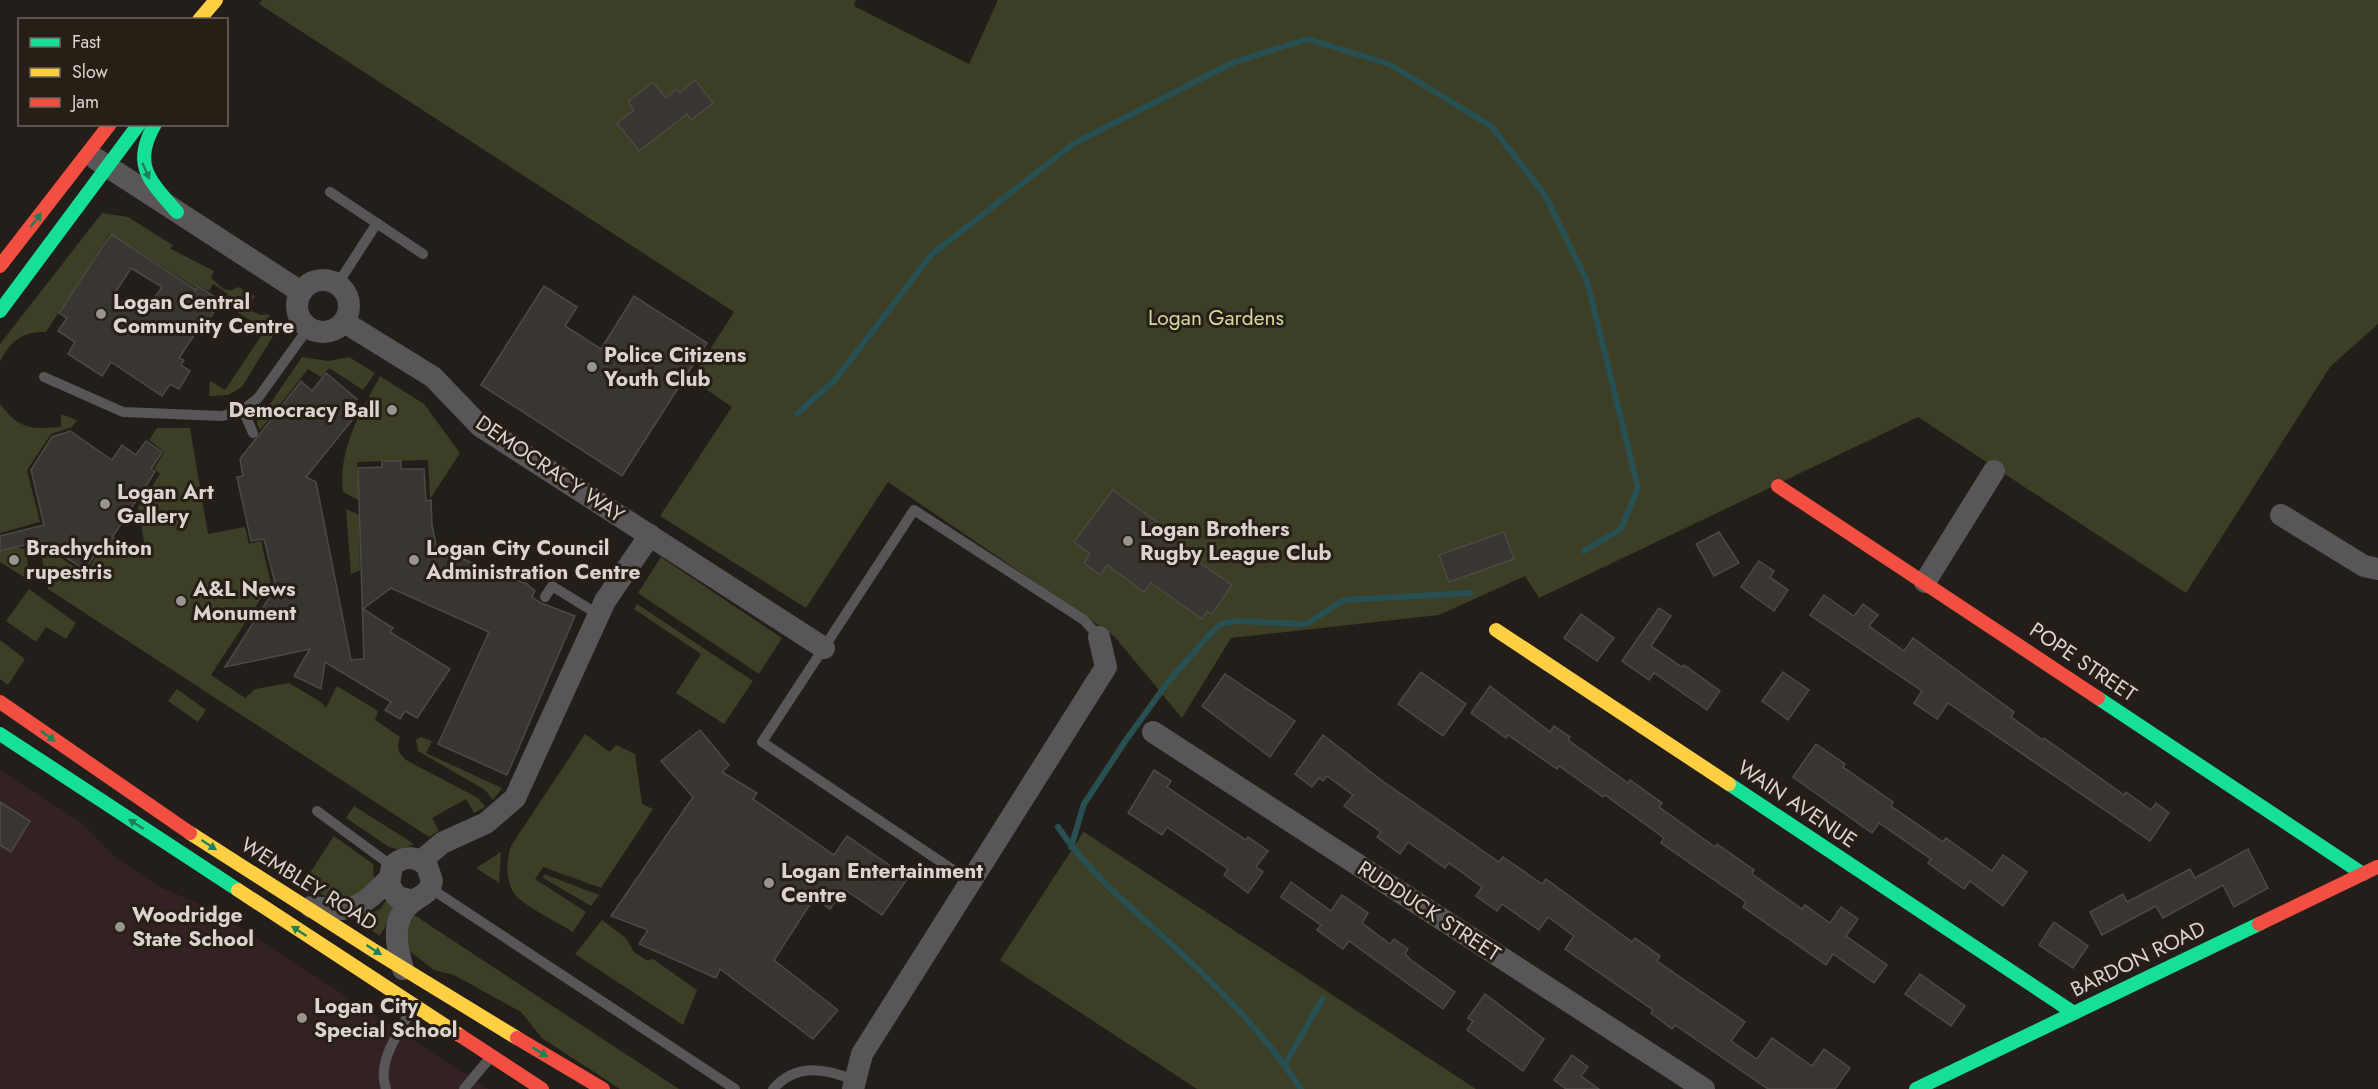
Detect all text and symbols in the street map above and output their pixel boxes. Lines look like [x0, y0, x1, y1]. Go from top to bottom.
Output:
legend [18, 18, 228, 126]
text: Fast [72, 29, 101, 55]
text: Slow [72, 59, 109, 85]
text: Jam [70, 89, 99, 115]
one-way arrow [141, 163, 151, 181]
one-way arrow [29, 212, 42, 228]
place label: Logan Central Community Centre [113, 287, 294, 341]
park label: Logan Gardens [1148, 303, 1284, 333]
marker: Logan Central Community Centre [94, 307, 108, 321]
place label: Police Citizens Youth Club [603, 340, 747, 394]
marker: Police Citizens Youth Club [585, 360, 599, 374]
place label: Democracy Ball [228, 395, 380, 425]
marker: Democracy Ball [385, 403, 399, 417]
street label: DEMOCRACY WAY [470, 408, 630, 530]
place label: Logan Art Gallery [117, 477, 214, 531]
marker: Logan Art Gallery [98, 497, 112, 511]
place label: Logan Brothers Rugby League Club [1140, 514, 1331, 568]
place label: Brachychiton rupestris [26, 533, 152, 587]
place label: Logan City Council Administration Centre [425, 533, 641, 587]
marker: Logan Brothers Rugby League Club [1121, 534, 1135, 548]
marker: Brachychiton rupestris [7, 553, 21, 567]
marker: Logan City Council Administration Centre [407, 553, 421, 567]
place label: A&L News Monument [192, 574, 297, 628]
marker: A&L News Monument [174, 594, 188, 608]
street label: POPE STREET [2023, 615, 2143, 709]
one-way arrow [39, 730, 55, 742]
street label: WAIN AVENUE [1731, 753, 1863, 855]
one-way arrow [129, 818, 145, 830]
street label: WEMBLEY ROAD [235, 830, 383, 938]
one-way arrow [201, 840, 217, 851]
street label: RUDDUCK STREET [1352, 853, 1507, 969]
place label: Logan Entertainment Centre [781, 856, 983, 910]
marker: Logan Entertainment Centre [762, 876, 776, 890]
place label: Woodridge State School [132, 900, 254, 954]
street label: BARDON ROAD [2066, 913, 2210, 1005]
marker: Woodridge State School [113, 920, 127, 934]
one-way arrow [291, 926, 307, 937]
one-way arrow [366, 944, 382, 955]
place label: Logan City Special School [314, 991, 457, 1045]
marker: Logan City Special School [295, 1011, 309, 1025]
one-way arrow [532, 1046, 548, 1057]

